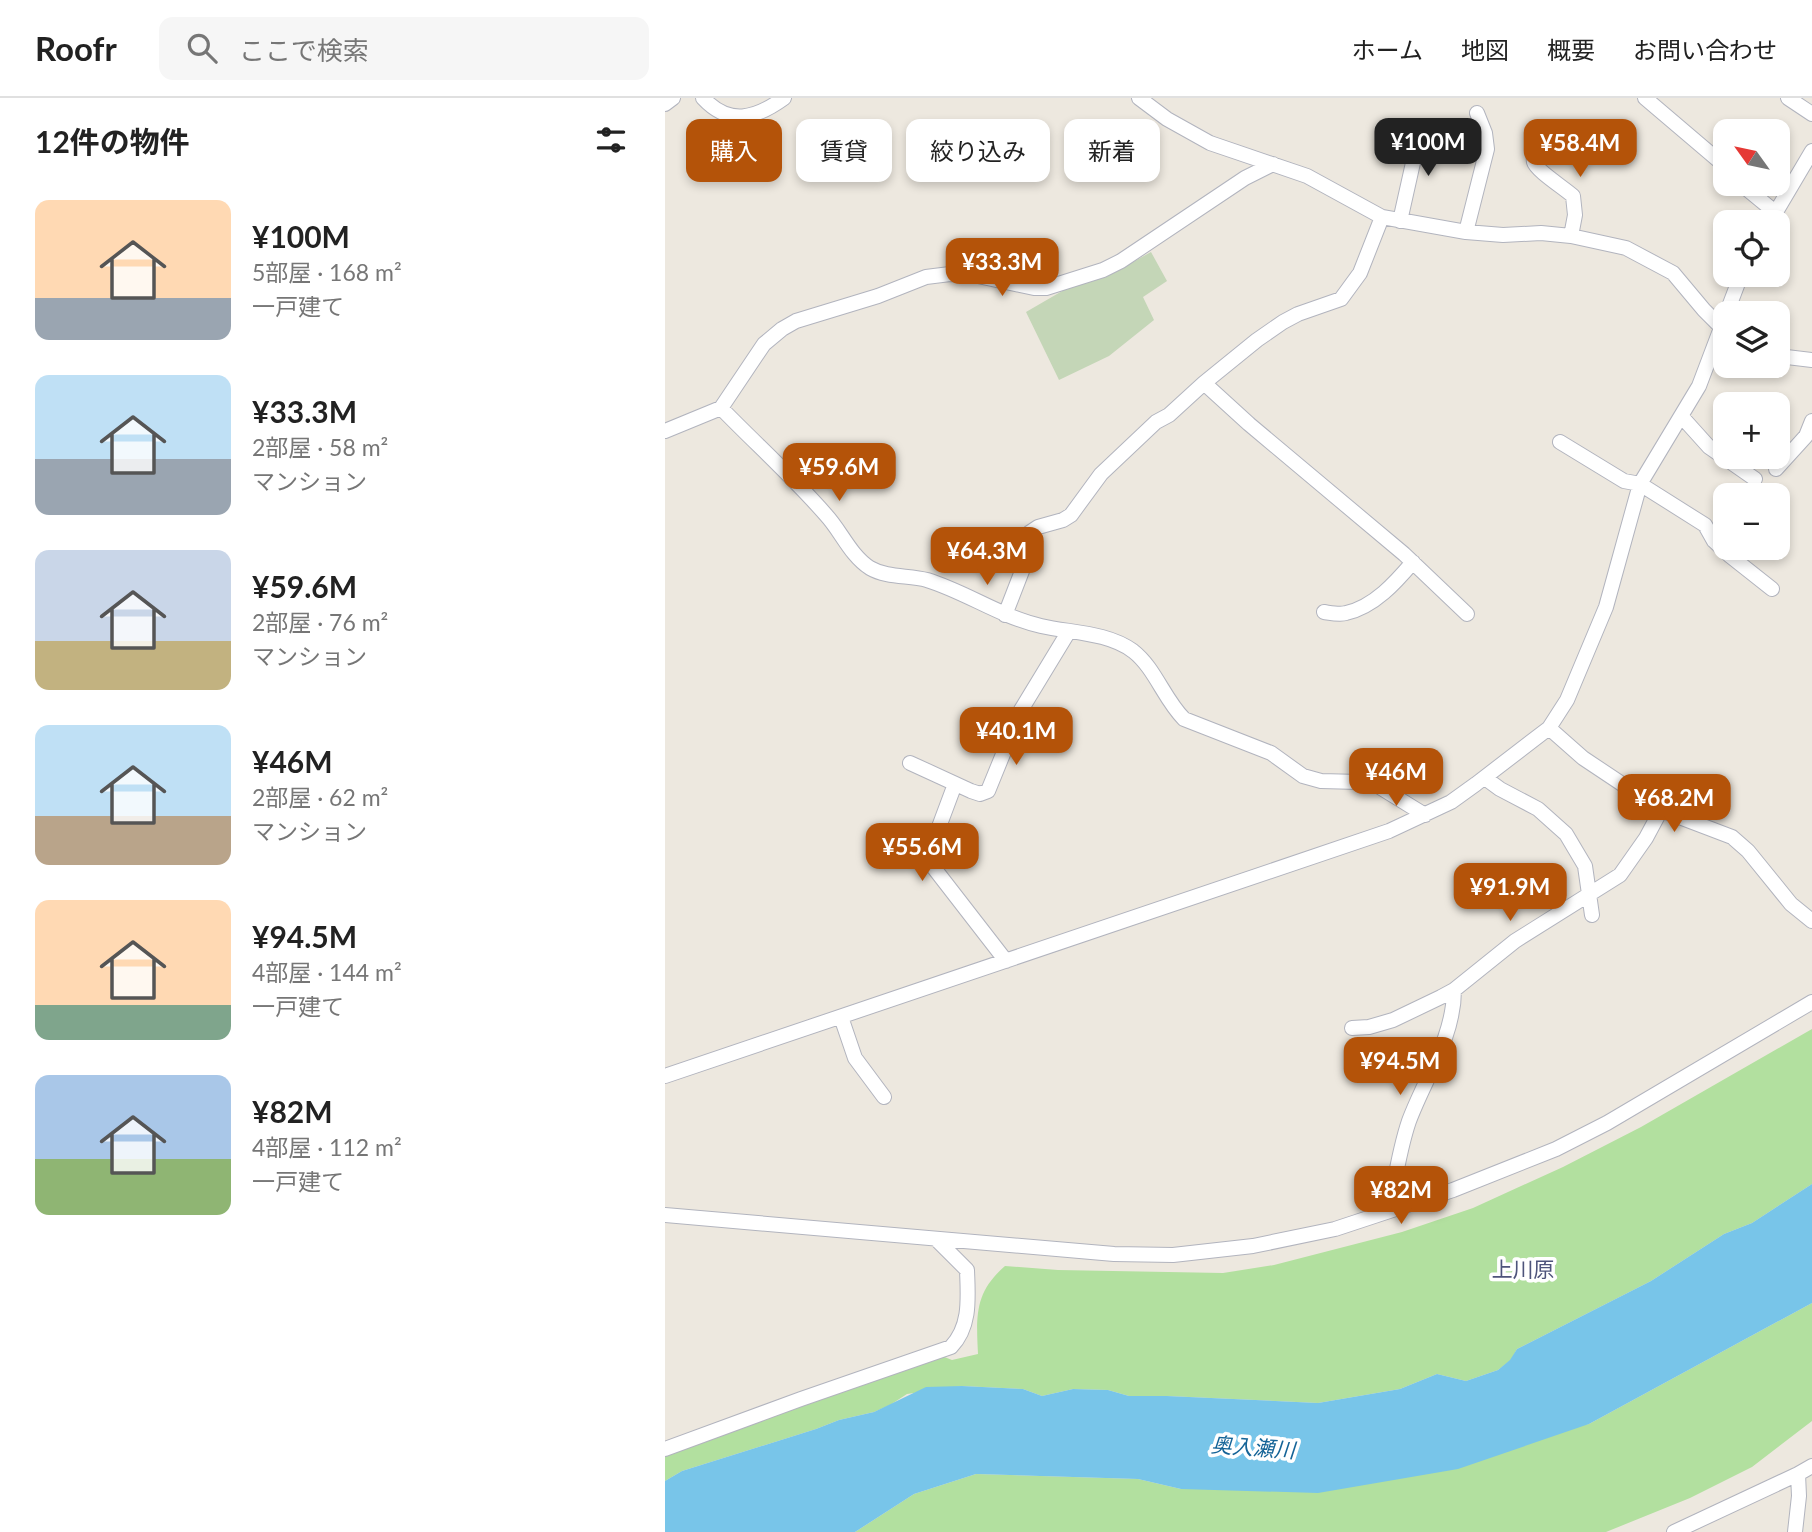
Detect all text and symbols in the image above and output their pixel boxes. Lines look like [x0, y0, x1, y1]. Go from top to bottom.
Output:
search box [159, 17, 649, 80]
text: Roofr [35, 28, 117, 68]
icon: search [183, 29, 221, 67]
text: ここで検索 [239, 34, 369, 66]
text: ホーム [1352, 35, 1423, 64]
text: 地図 [1461, 35, 1509, 64]
text: 概要 [1547, 35, 1595, 64]
text: お問い合わせ [1633, 35, 1777, 64]
pin: ¥100M [1379, 118, 1477, 178]
chip: 購入 [686, 119, 782, 182]
chip: 賃貸 [796, 119, 892, 182]
chip: 絞り込み [906, 119, 1050, 182]
chip: 新着 [1064, 119, 1160, 182]
north arrow [1713, 119, 1790, 196]
map controls [1713, 119, 1790, 560]
pin: ¥58.4M [1523, 120, 1637, 179]
icon: filters [592, 121, 630, 159]
text: 12件の物件 [35, 123, 190, 159]
text: ¥100M [1390, 127, 1466, 155]
text: ¥58.4M [1540, 128, 1620, 156]
button: locate [1713, 210, 1790, 287]
text: ¥100M [252, 218, 350, 254]
icon: home [91, 228, 175, 312]
pin: ¥33.3M [945, 238, 1059, 298]
text: ¥33.3M [962, 247, 1042, 275]
text: 5部屋 · 168 m² [252, 258, 402, 286]
text: 一戸建て [252, 292, 344, 320]
button: layers [1713, 301, 1790, 378]
button: + [1713, 392, 1790, 469]
text: ¥33.3M [252, 393, 357, 429]
icon: home [91, 403, 175, 487]
text: 2部屋 · 58 m² [252, 433, 388, 461]
pin: ¥59.6M [782, 444, 896, 503]
text: ¥59.6M [799, 452, 879, 480]
text: マンション [252, 467, 367, 495]
button: − [1713, 483, 1790, 560]
pin: ¥64.3M [930, 528, 1044, 587]
text: ¥64.3M [947, 536, 1027, 564]
text: ¥59.6M [252, 568, 357, 604]
icon: home [91, 578, 175, 662]
text: 2部屋 · 76 m² [252, 608, 388, 636]
text: マンション [252, 642, 367, 670]
pin: ¥40.1M [959, 708, 1073, 767]
text: ¥40.1M [976, 716, 1056, 744]
text: ¥46M [252, 743, 333, 779]
pin: ¥46M [1355, 748, 1437, 808]
icon: home [91, 753, 175, 837]
text: ¥46M [1365, 757, 1427, 785]
pin: ¥68.2M [1617, 774, 1731, 834]
text: 2部屋 · 62 m² [252, 783, 388, 811]
text: ¥68.2M [1634, 783, 1714, 811]
text: マンション [252, 817, 367, 845]
pin: ¥55.6M [865, 824, 979, 883]
text: ¥55.6M [882, 832, 962, 860]
pin: ¥91.9M [1453, 864, 1567, 923]
text: ¥91.9M [1470, 872, 1550, 900]
text: ¥94.5M [252, 918, 357, 954]
icon: home [91, 928, 175, 1012]
text: 4部屋 · 144 m² [252, 958, 402, 986]
text: 一戸建て [252, 992, 344, 1020]
pin: ¥94.5M [1343, 1038, 1457, 1097]
text: ¥94.5M [1360, 1046, 1440, 1074]
text: ¥82M [252, 1093, 333, 1129]
icon: home [91, 1103, 175, 1187]
text: 4部屋 · 112 m² [252, 1133, 402, 1161]
pin: ¥82M [1360, 1166, 1442, 1226]
text: 一戸建て [252, 1167, 344, 1195]
text: ¥82M [1370, 1175, 1432, 1203]
district label: 上川原 [1492, 1256, 1555, 1281]
water label: 奥入瀬川 [1210, 1431, 1298, 1462]

